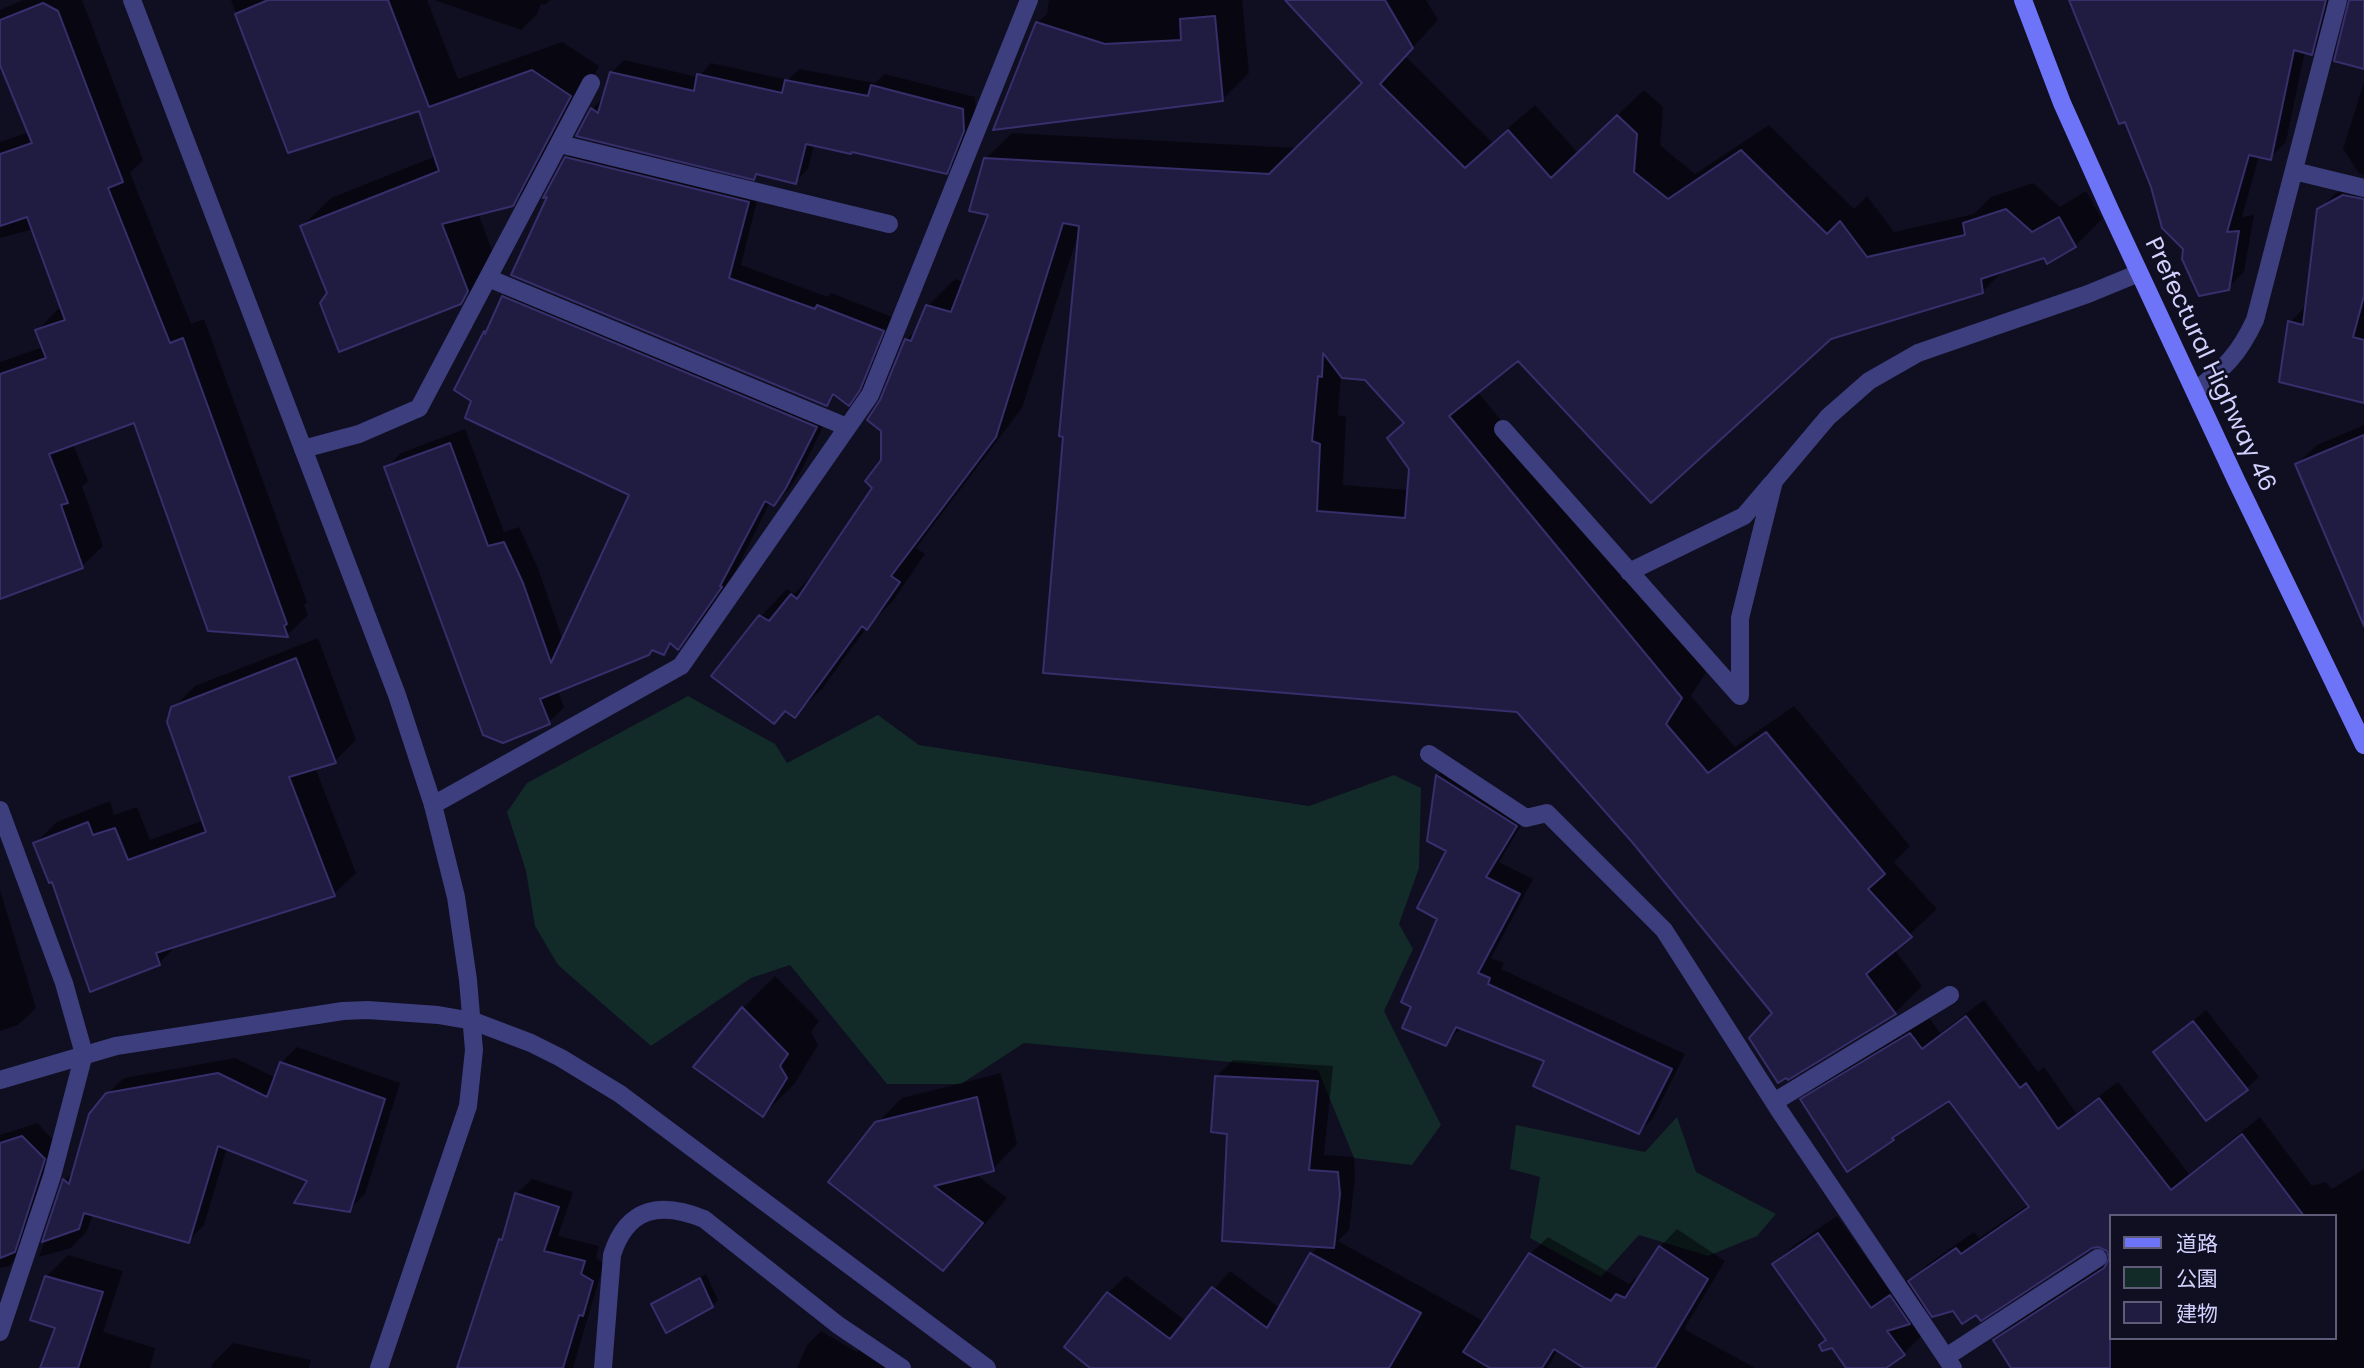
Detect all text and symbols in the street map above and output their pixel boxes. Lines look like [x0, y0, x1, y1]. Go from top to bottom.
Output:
street label: Prefectural Highway 46 [2137, 233, 2281, 497]
legend [2108, 1214, 2336, 1340]
text: 道路 [2176, 1229, 2218, 1258]
text: 公園 [2176, 1264, 2218, 1293]
text: 建物 [2176, 1299, 2218, 1328]

